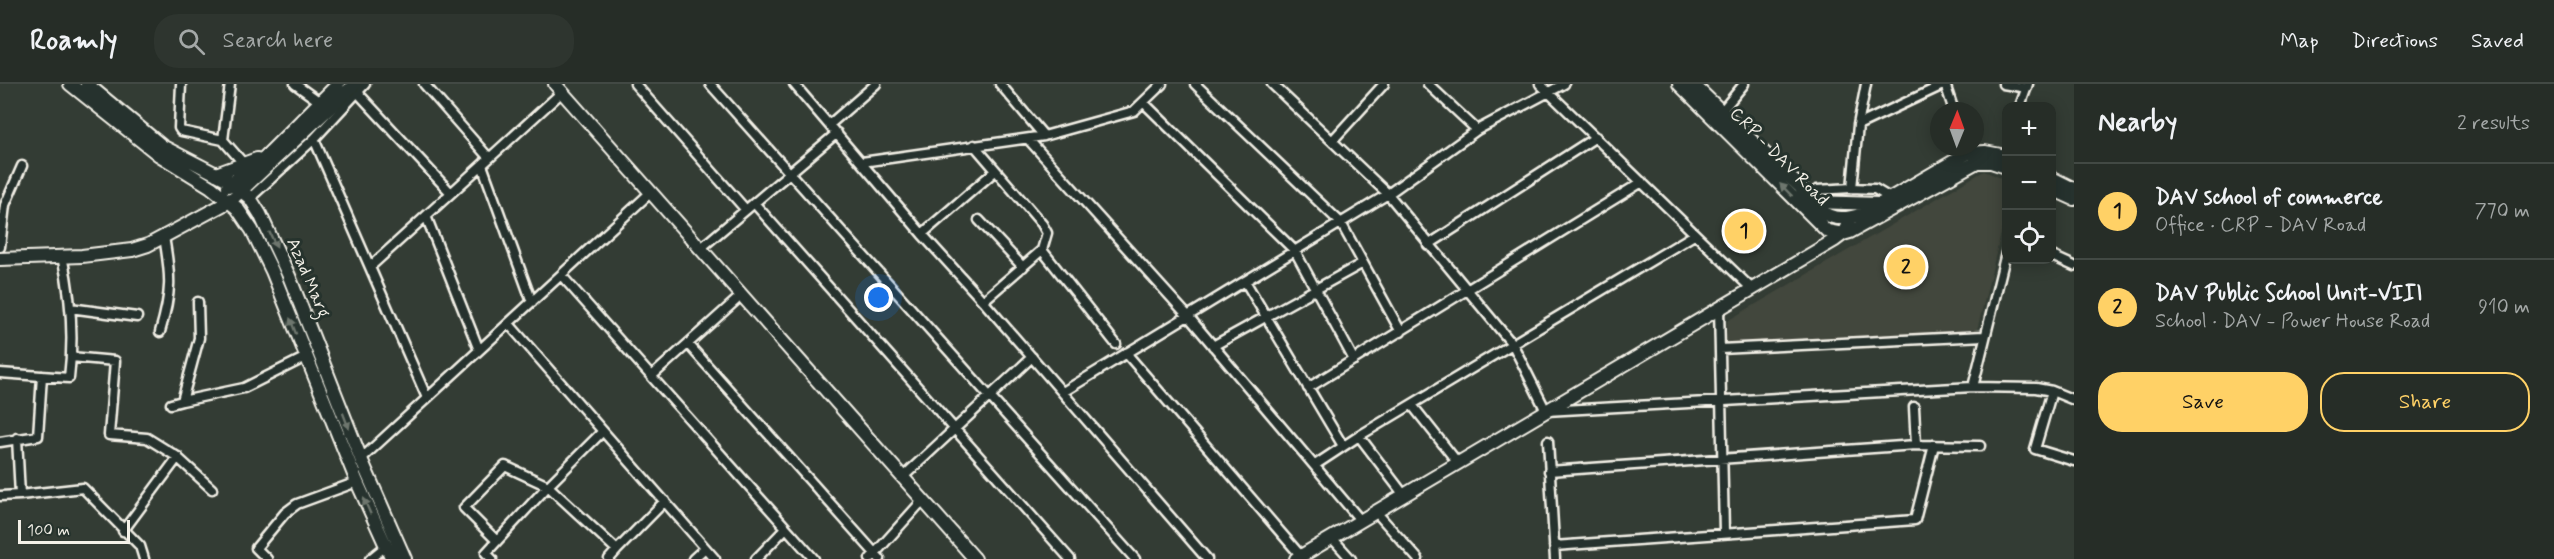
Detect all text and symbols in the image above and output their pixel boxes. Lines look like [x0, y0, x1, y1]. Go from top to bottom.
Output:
search box [154, 14, 574, 68]
text: Roamly [30, 23, 118, 60]
icon: search [175, 25, 208, 58]
text: Search here [223, 27, 333, 55]
text: Map [2280, 27, 2319, 55]
text: Directions [2352, 27, 2438, 55]
text: Saved [2471, 27, 2524, 55]
street label: CRP - DAV Road [1724, 102, 1834, 212]
north arrow [1930, 102, 1984, 156]
map controls [2002, 102, 2056, 264]
button: + [2002, 102, 2056, 156]
text: Nearby [2098, 106, 2177, 140]
text: 2 results [2457, 110, 2530, 137]
button: − [2002, 156, 2056, 210]
one-way arrow [1779, 183, 1793, 197]
text: DAV school of commerce [2155, 184, 2383, 212]
text: 1 [2113, 198, 2122, 225]
text: 770 m [2474, 198, 2530, 225]
pin: 1 [1724, 208, 1764, 254]
button: locate [2002, 210, 2056, 264]
text: Office · CRP - DAV Road [2155, 212, 2366, 239]
one-way arrow [268, 231, 278, 249]
street label: Azad Marg [279, 234, 336, 323]
pin: 2 [1886, 244, 1926, 290]
text: DAV Public School Unit-VIII [2155, 280, 2423, 308]
your location [864, 283, 893, 312]
text: 2 [2113, 294, 2122, 321]
text: 910 m [2478, 294, 2530, 321]
text: School · DAV - Power House Road [2155, 308, 2430, 335]
one-way arrow [287, 317, 297, 335]
button: Save [2098, 372, 2308, 432]
button: Share [2320, 372, 2530, 432]
one-way arrow [341, 412, 351, 430]
one-way arrow [362, 497, 372, 515]
scale bar [18, 517, 130, 544]
text: 100 m [27, 520, 70, 541]

